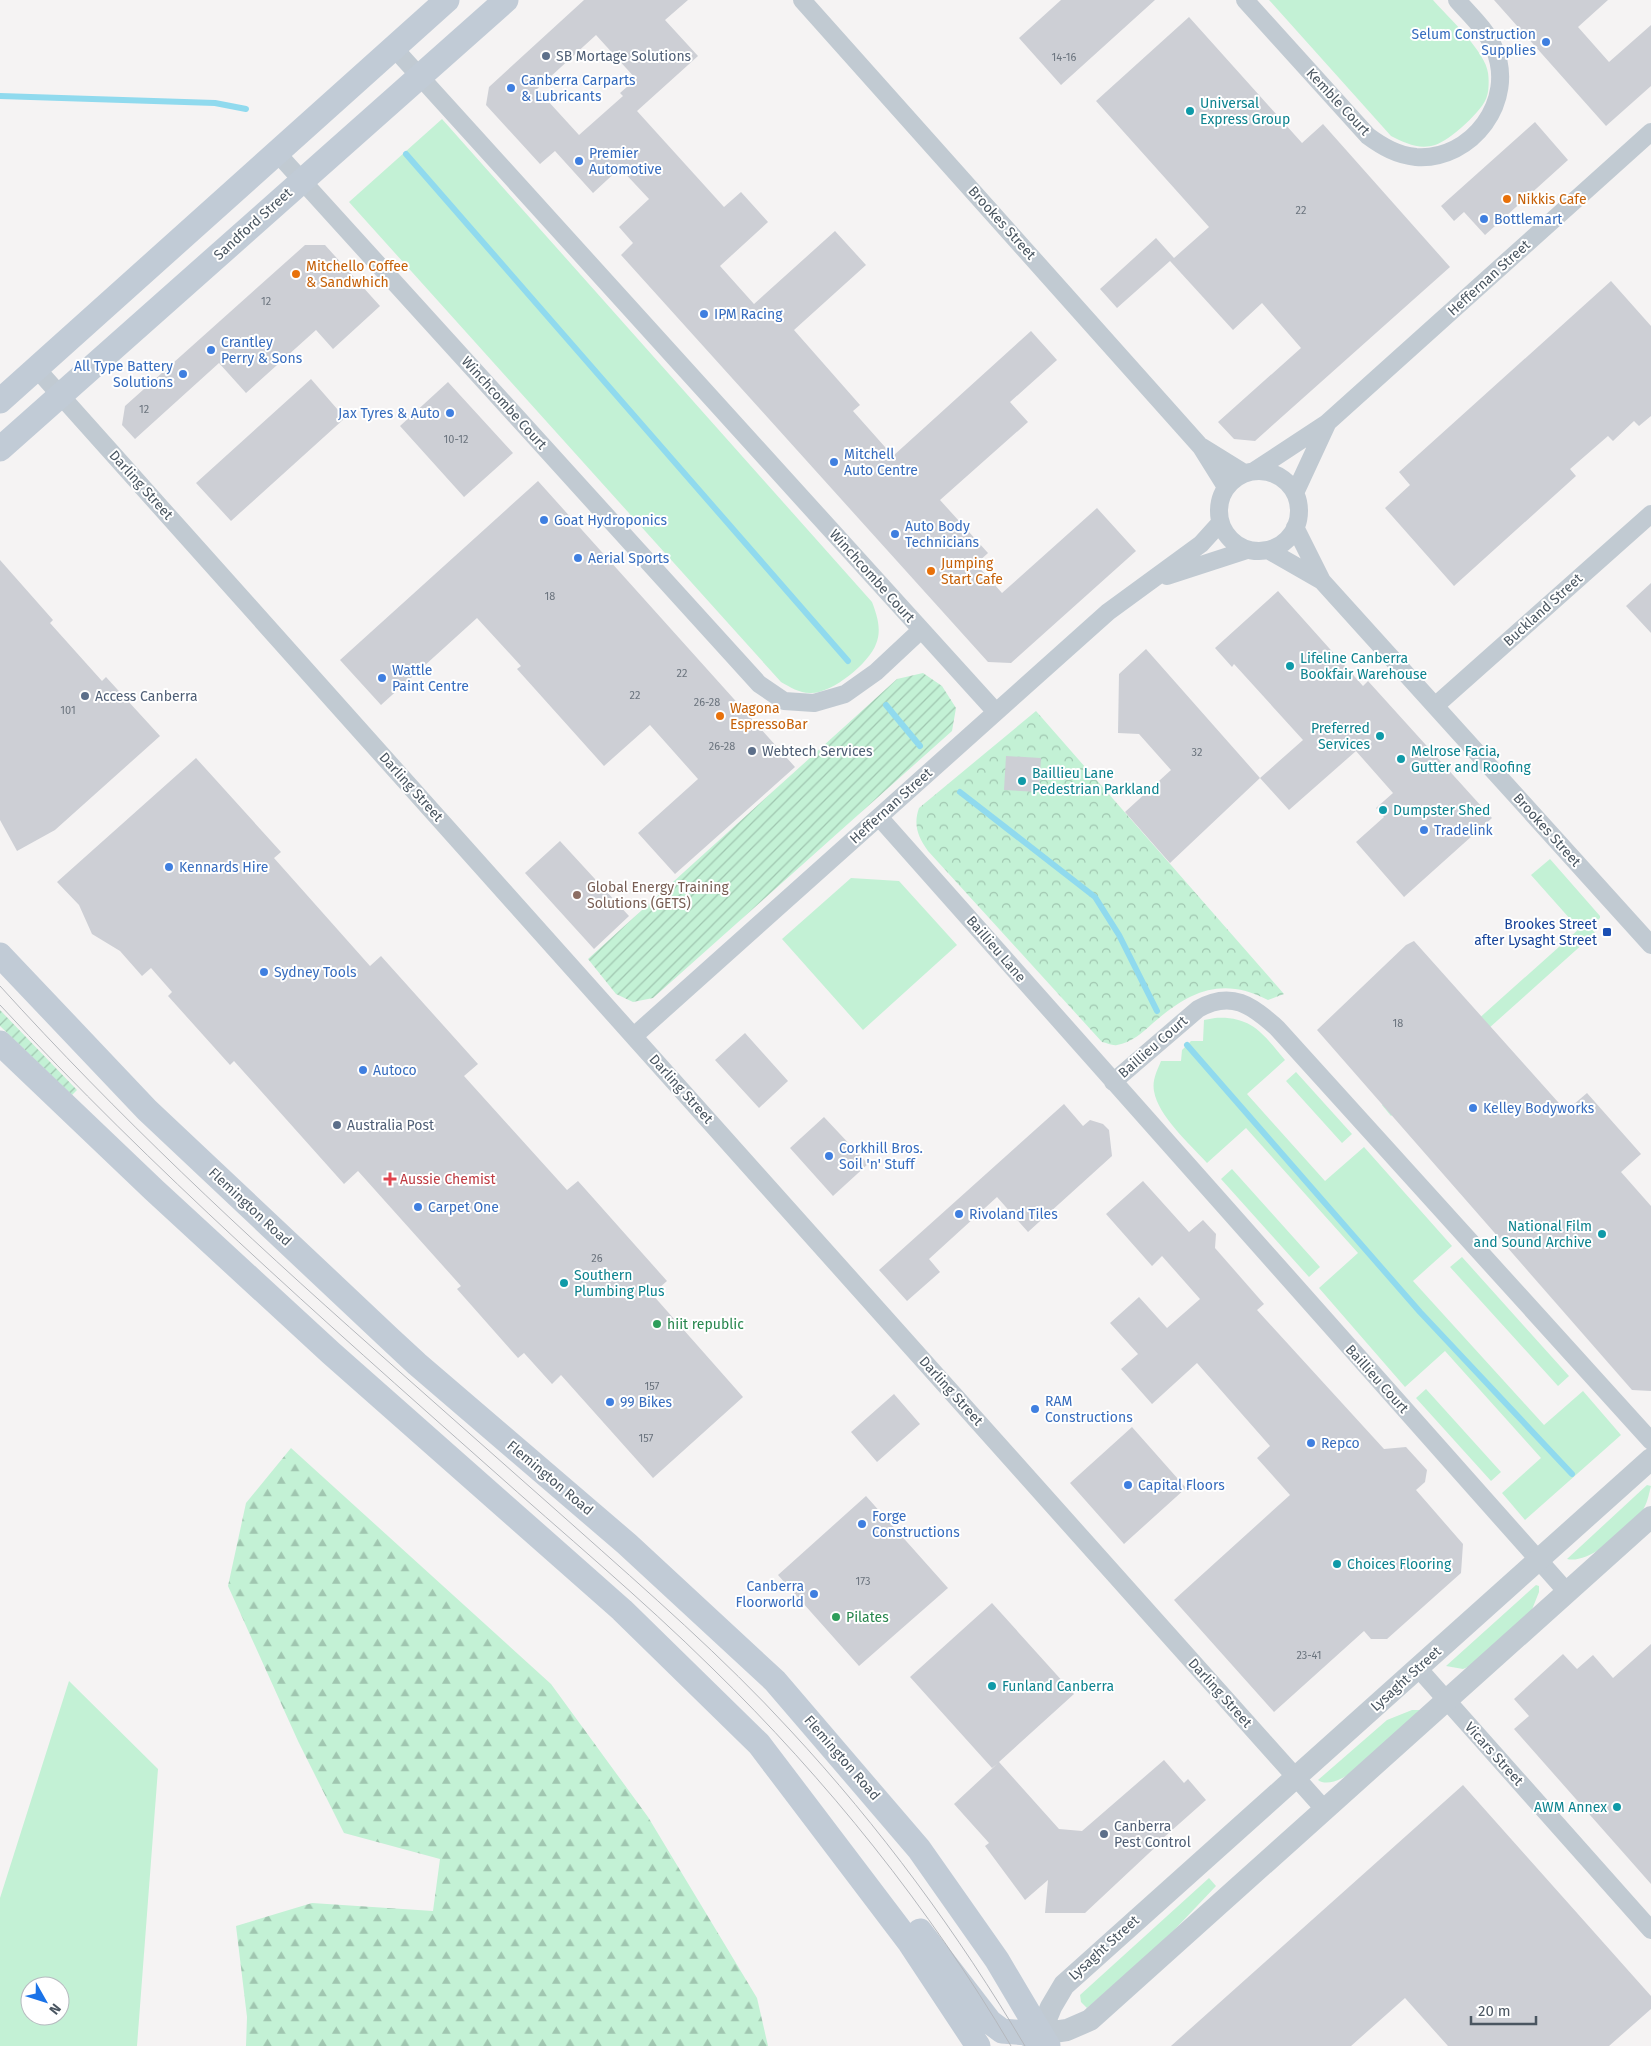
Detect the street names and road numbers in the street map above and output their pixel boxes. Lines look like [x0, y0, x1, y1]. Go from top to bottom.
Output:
street label: Kemble Court [1303, 65, 1374, 140]
street label: Brookes Street [965, 183, 1040, 264]
street label: Sandford Street [210, 184, 296, 264]
street label: Heffernan Street [1444, 236, 1534, 319]
street label: Winchcombe Court [458, 353, 551, 454]
street label: Darling Street [106, 447, 177, 524]
street label: Winchcombe Court [826, 526, 919, 627]
street label: Buckland Street [1500, 569, 1587, 650]
street label: Darling Street [376, 749, 447, 826]
street label: Heffernan Street [846, 764, 936, 847]
street label: Brookes Street [1510, 790, 1585, 871]
street label: Baillieu Lane [963, 912, 1029, 986]
street label: Baillieu Court [1115, 1012, 1192, 1082]
street label: Darling Street [646, 1051, 717, 1128]
street label: Flemington Road [205, 1164, 295, 1250]
street label: Baillieu Court [1342, 1341, 1413, 1417]
street label: Darling Street [916, 1353, 987, 1430]
street label: Flemington Road [504, 1437, 596, 1519]
street label: Lysaght Street [1367, 1642, 1445, 1715]
street label: Darling Street [1185, 1655, 1256, 1732]
street label: Flemington Road [800, 1712, 884, 1804]
street label: Vicars Street [1461, 1719, 1527, 1790]
street label: Lysaght Street [1065, 1911, 1143, 1984]

